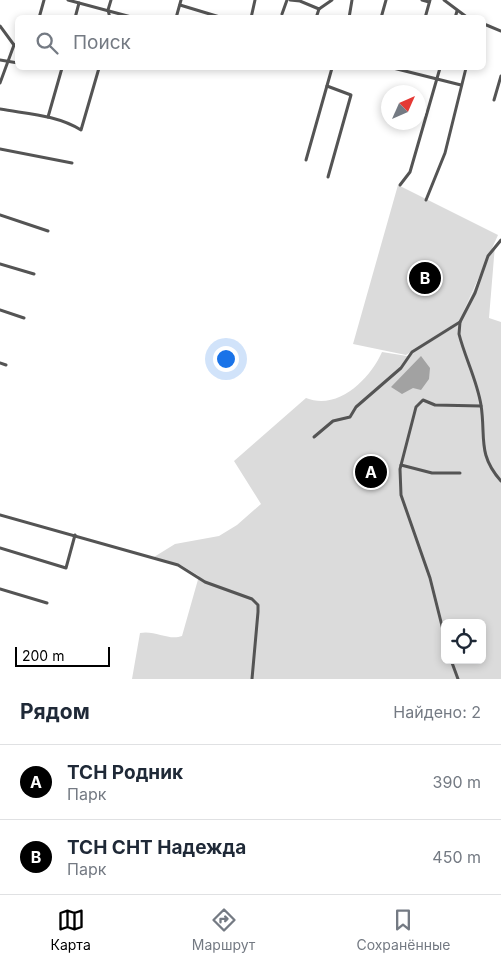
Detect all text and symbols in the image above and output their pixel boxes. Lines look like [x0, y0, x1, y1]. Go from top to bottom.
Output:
search box [15, 15, 486, 70]
icon: search [33, 29, 61, 57]
text: Поиск [73, 31, 131, 54]
north arrow [381, 85, 426, 130]
pin: B [409, 259, 441, 297]
your location [213, 346, 239, 372]
pin: A [355, 453, 387, 491]
map controls [441, 619, 486, 664]
button: locate [441, 619, 486, 664]
scale bar [15, 644, 110, 667]
text: 200 m [22, 647, 64, 664]
text: Рядом [20, 699, 90, 724]
text: Найдено: 2 [393, 702, 481, 722]
text: ТСН Родник [67, 761, 183, 784]
text: A [30, 772, 42, 792]
text: 390 m [433, 772, 481, 792]
text: Парк [67, 784, 106, 804]
text: ТСН СНТ Надежда [67, 836, 246, 859]
text: B [31, 847, 41, 867]
text: 450 m [432, 847, 481, 867]
text: Парк [67, 859, 106, 879]
tab: Карта [51, 906, 91, 953]
tab: Маршрут [192, 906, 255, 953]
tab: Сохранённые [356, 906, 450, 953]

